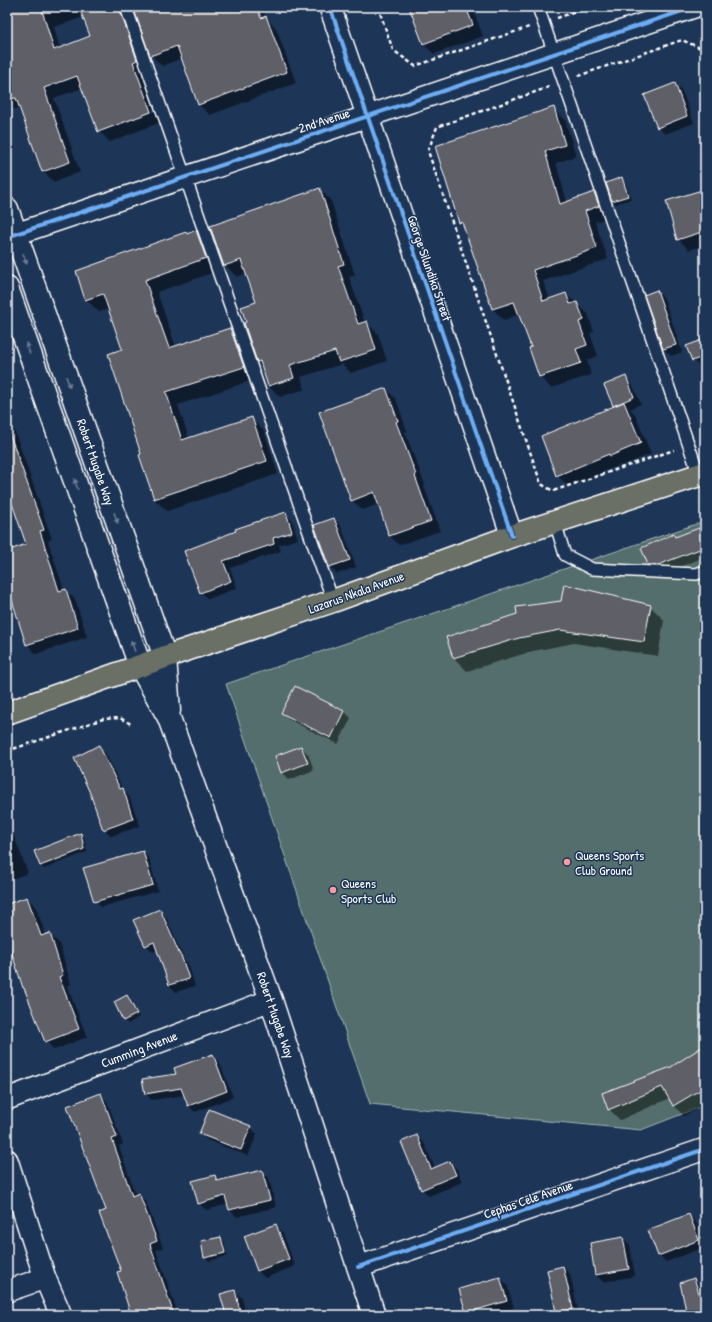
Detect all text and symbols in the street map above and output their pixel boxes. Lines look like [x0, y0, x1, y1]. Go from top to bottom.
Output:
street label: 2nd Avenue [296, 103, 352, 137]
street label: George Silundika Street [403, 213, 457, 324]
one-way arrow [22, 254, 28, 266]
one-way arrow [25, 342, 31, 354]
one-way arrow [65, 376, 71, 388]
street label: Robert Mugabe Way [73, 416, 119, 508]
one-way arrow [73, 478, 79, 490]
one-way arrow [113, 512, 119, 524]
street label: Lazarus Nkala Avenue [306, 566, 406, 618]
one-way arrow [130, 640, 136, 652]
place label: Queens Sports Club Ground [575, 846, 644, 879]
marker: Queens Sports Club Ground [562, 857, 572, 867]
place label: Queens Sports Club [341, 874, 396, 907]
marker: Queens Sports Club [328, 885, 338, 895]
street label: Robert Mugabe Way [253, 969, 299, 1061]
street label: Cumming Avenue [98, 1026, 180, 1072]
street label: Cephas Cele Avenue [481, 1175, 575, 1223]

